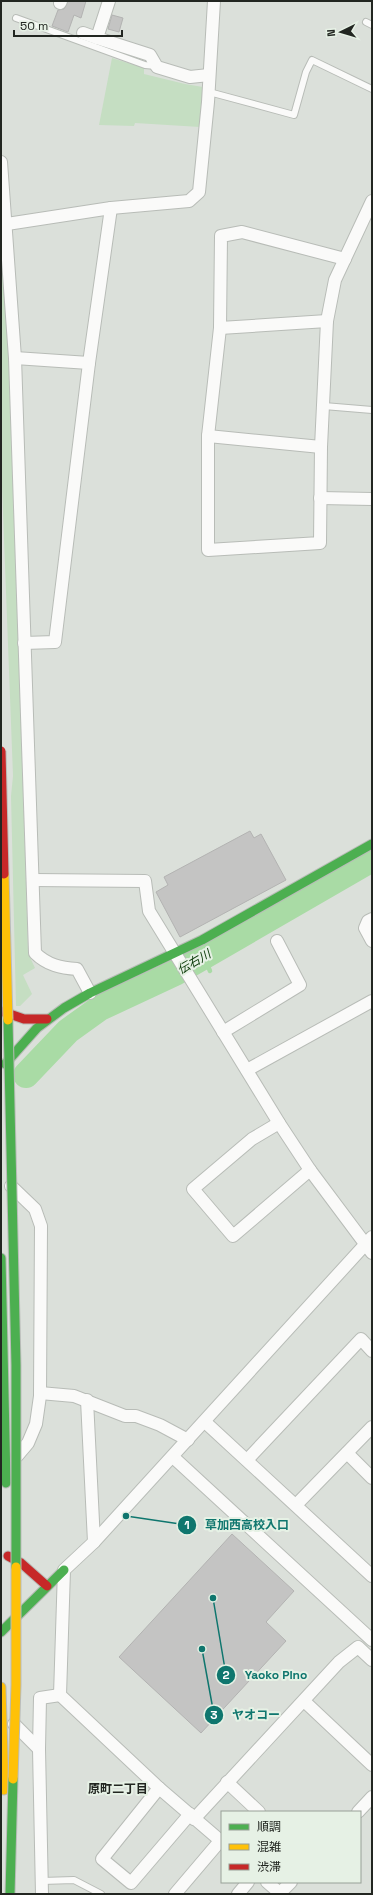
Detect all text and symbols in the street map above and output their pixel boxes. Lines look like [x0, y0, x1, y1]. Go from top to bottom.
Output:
scale bar [14, 12, 122, 38]
north arrow [321, 12, 361, 52]
text: 50 m [20, 18, 48, 34]
text: N [324, 29, 338, 37]
water label: 伝右川 [174, 945, 215, 978]
callout: 草加西高校入口 [177, 1513, 297, 1537]
text: 1 [184, 1517, 190, 1533]
text: 草加西高校入口 [205, 1517, 289, 1533]
callout: Yaoko Pino [216, 1663, 315, 1687]
text: 2 [222, 1667, 230, 1683]
text: Yaoko Pino [245, 1667, 307, 1683]
callout: ヤオコー [204, 1703, 288, 1727]
text: 3 [210, 1707, 218, 1723]
text: ヤオコー [232, 1707, 280, 1723]
district label: 原町二丁目 [88, 1781, 148, 1797]
legend [221, 1811, 361, 1883]
text: 順調 [257, 1819, 281, 1835]
text: 混雑 [257, 1839, 281, 1855]
text: 渋滞 [257, 1859, 281, 1875]

